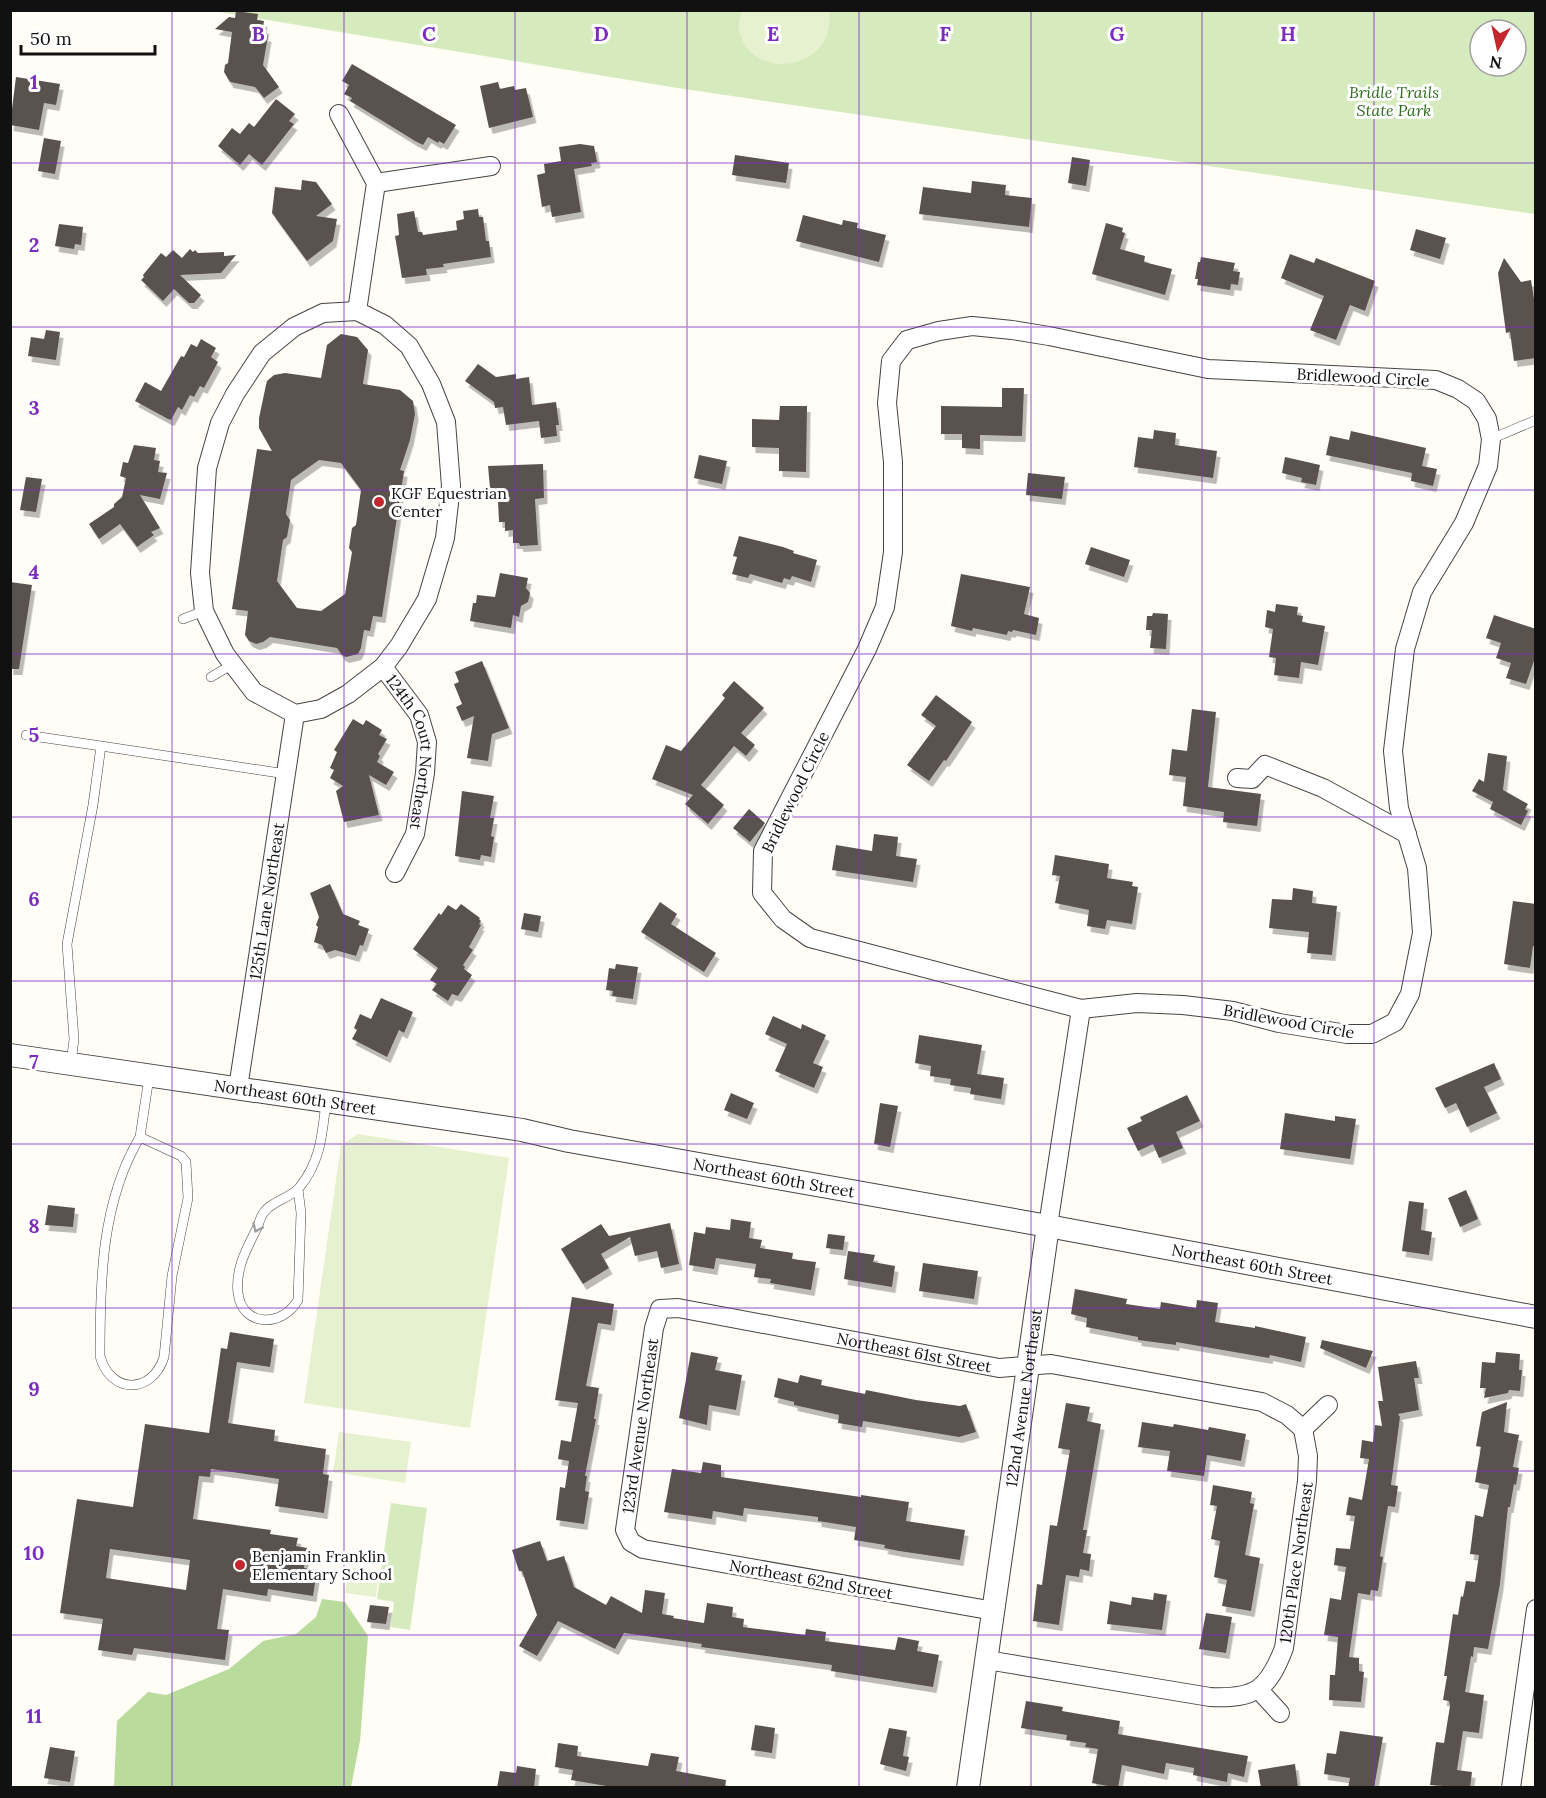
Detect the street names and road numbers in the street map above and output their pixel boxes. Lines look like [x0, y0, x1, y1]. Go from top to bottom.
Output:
street label: Bridlewood Circle [1296, 364, 1430, 390]
street label: 124th Court Northeast [382, 670, 437, 832]
street label: Bridlewood Circle [757, 728, 833, 856]
street label: 125th Lane Northeast [245, 821, 288, 981]
street label: Bridlewood Circle [1222, 1000, 1357, 1042]
street label: Northeast 60th Street [213, 1075, 378, 1119]
street label: Northeast 60th Street [692, 1153, 857, 1202]
street label: Northeast 60th Street [1170, 1239, 1335, 1289]
street label: 122nd Avenue Northeast [1001, 1307, 1046, 1488]
street label: Northeast 61st Street [835, 1328, 994, 1377]
street label: 123rd Avenue Northeast [617, 1336, 663, 1515]
street label: 120th Place Northeast [1275, 1480, 1317, 1644]
street label: Northeast 62nd Street [728, 1555, 895, 1603]

